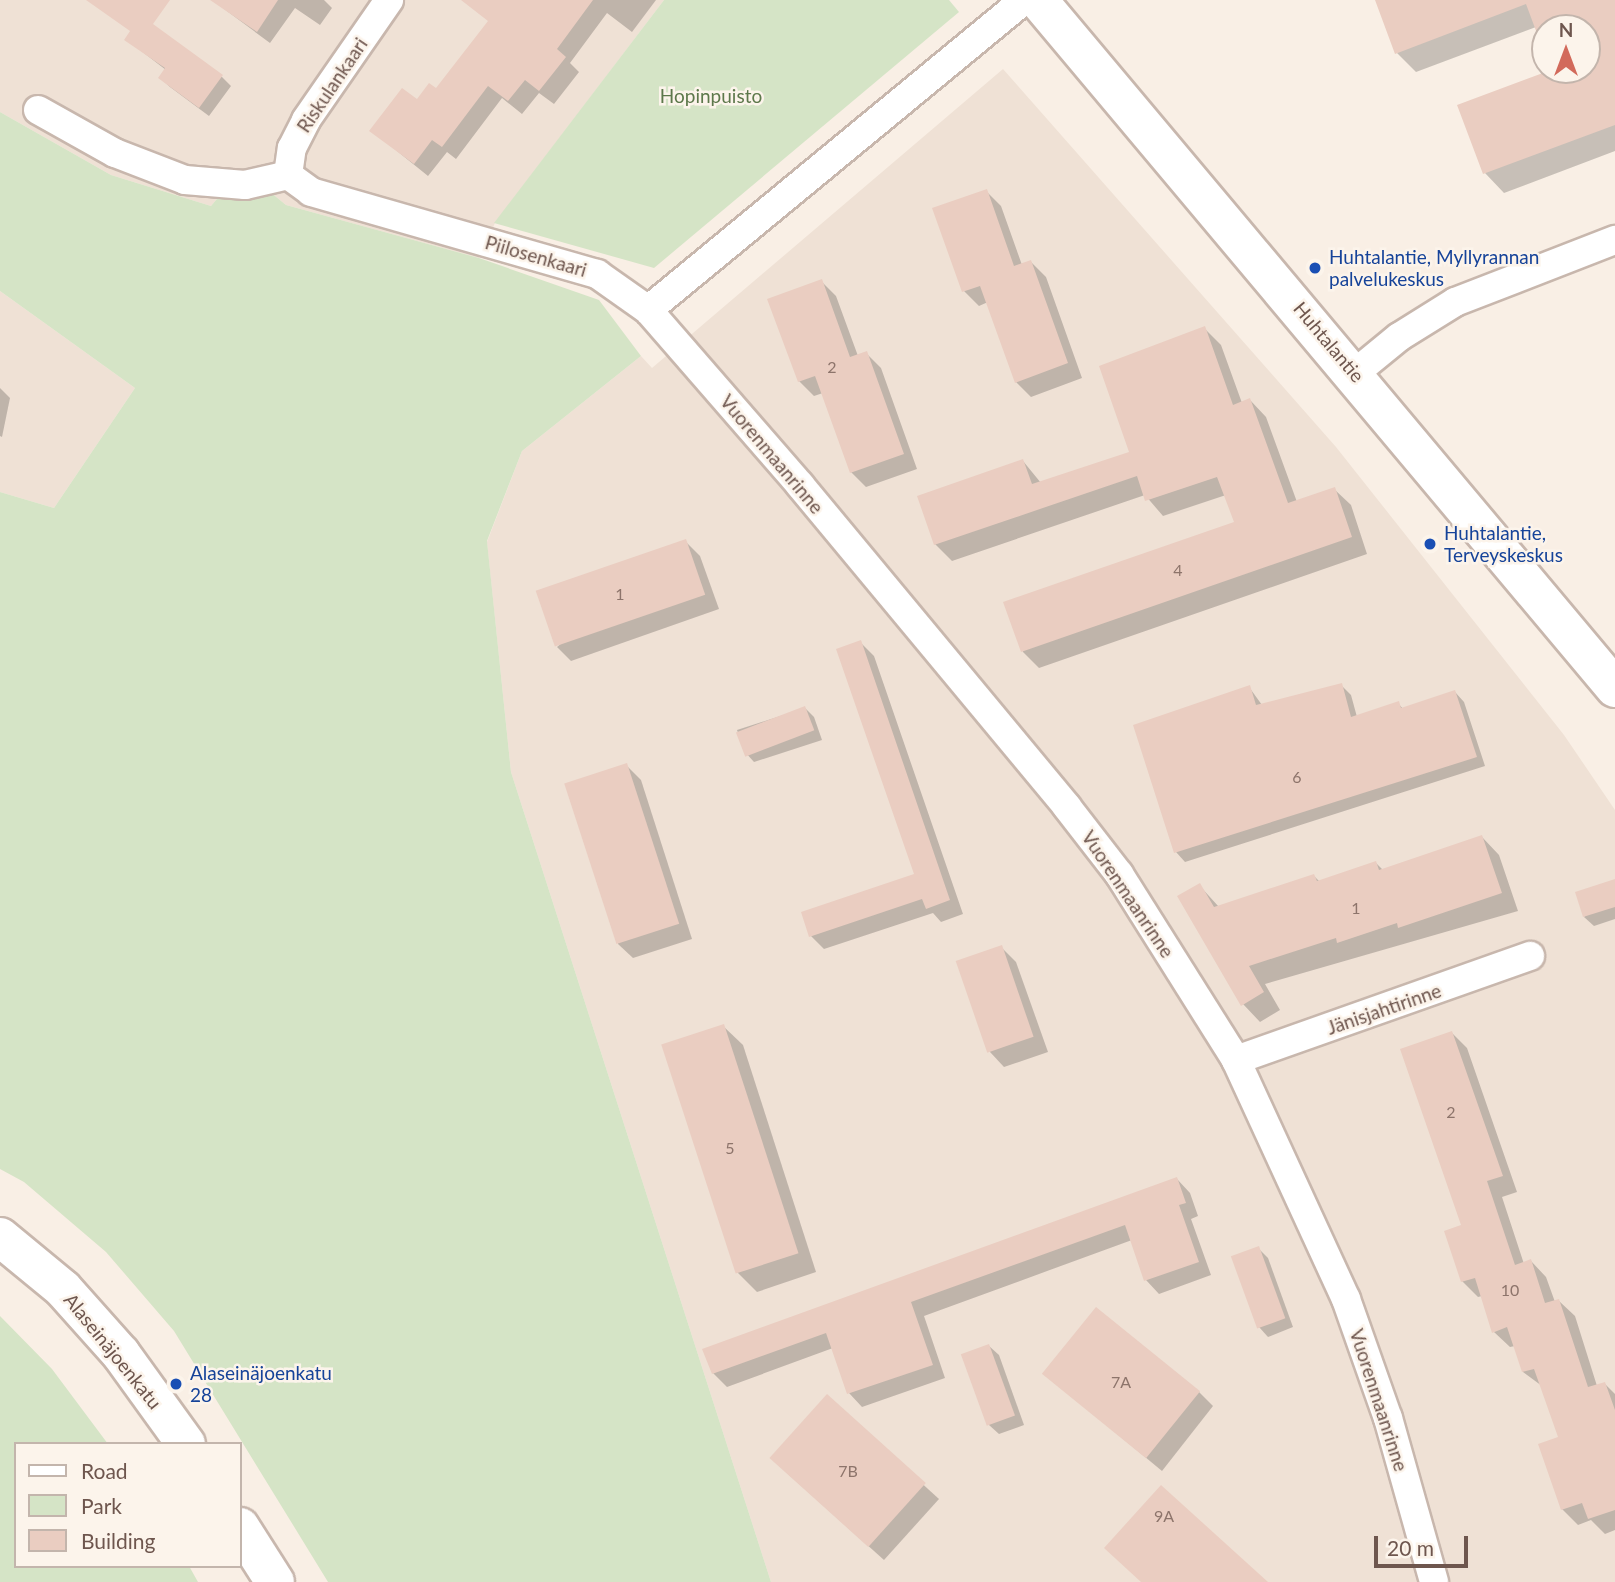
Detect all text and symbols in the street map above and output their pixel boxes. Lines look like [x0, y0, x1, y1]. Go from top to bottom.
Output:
north arrow [1531, 14, 1601, 84]
text: N [1559, 18, 1573, 41]
street label: Riskulankaari [292, 33, 372, 137]
park label: Hopinpuisto [660, 85, 762, 107]
street label: Piilosenkaari [483, 231, 589, 281]
place label: Huhtalantie, Myllyrannan palvelukeskus [1329, 246, 1539, 290]
marker: Huhtalantie, Myllyrannan palvelukeskus [1307, 260, 1323, 276]
street label: Huhtalantie [1289, 297, 1369, 387]
house number: 2 [827, 357, 837, 377]
street label: Vuorenmaanrinne [716, 390, 828, 518]
place label: Huhtalantie, Terveyskeskus [1444, 522, 1563, 566]
marker: Huhtalantie, Terveyskeskus [1422, 536, 1438, 552]
house number: 4 [1173, 560, 1183, 580]
house number: 1 [615, 584, 625, 604]
house number: 6 [1292, 767, 1302, 787]
street label: Vuorenmaanrinne [1077, 826, 1179, 962]
house number: 1 [1351, 898, 1361, 918]
street label: Jänisjahtirinne [1324, 979, 1444, 1039]
house number: 2 [1446, 1102, 1456, 1122]
house number: 5 [725, 1138, 735, 1158]
house number: 10 [1501, 1280, 1519, 1300]
street label: Alaseinäjoenkatu [59, 1289, 167, 1413]
street label: Vuorenmaanrinne [1345, 1326, 1413, 1474]
place label: Alaseinäjoenkatu 28 [190, 1362, 332, 1406]
house number: 7A [1111, 1372, 1131, 1392]
marker: Alaseinäjoenkatu 28 [168, 1376, 184, 1392]
legend [14, 1442, 242, 1568]
text: Road [81, 1458, 128, 1483]
house number: 7B [838, 1461, 858, 1481]
text: Park [81, 1493, 122, 1518]
house number: 9A [1154, 1506, 1174, 1526]
scale bar [1377, 1522, 1472, 1566]
text: Building [81, 1528, 156, 1553]
text: 20 m [1387, 1535, 1434, 1560]

